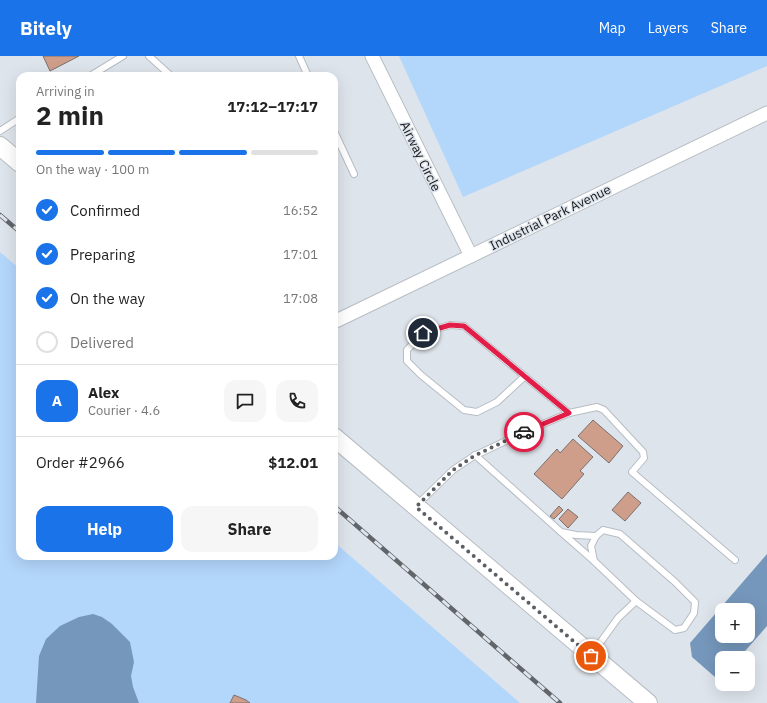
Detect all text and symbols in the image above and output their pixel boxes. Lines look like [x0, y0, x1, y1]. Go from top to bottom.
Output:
text: Bitely [20, 16, 72, 40]
text: Map [599, 19, 626, 37]
text: Layers [648, 19, 689, 37]
text: Share [711, 19, 747, 37]
text: Arriving in [36, 83, 95, 100]
text: 17:12–17:17 [227, 97, 318, 116]
text: 2 min [36, 98, 104, 132]
street label: Airway Circle [396, 118, 445, 194]
text: On the way · 100 m [36, 161, 149, 178]
street label: Industrial Park Avenue [487, 181, 614, 254]
icon: check [36, 199, 58, 221]
text: Confirmed [70, 201, 140, 220]
text: 16:52 [283, 202, 318, 219]
icon: check [36, 243, 58, 265]
text: Preparing [70, 245, 135, 264]
text: 17:01 [283, 246, 318, 263]
icon: check [36, 287, 58, 309]
text: On the way [70, 289, 145, 308]
text: 17:08 [283, 290, 318, 307]
pin [406, 316, 440, 350]
icon: home [412, 322, 434, 344]
text: Delivered [70, 333, 134, 352]
button: chat [224, 380, 266, 422]
button: phone [276, 380, 318, 422]
text: Alex [88, 383, 119, 402]
text: A [52, 391, 62, 410]
text: Courier · 4.6 [88, 402, 160, 419]
courier [504, 412, 544, 452]
icon: car [513, 421, 535, 443]
text: Order #2966 [36, 453, 125, 472]
text: $12.01 [268, 453, 318, 472]
button: Help [36, 506, 173, 552]
button: Share [181, 506, 318, 552]
map controls [715, 603, 755, 691]
button: + [715, 603, 755, 643]
pin [574, 639, 608, 673]
icon: bag [580, 645, 602, 667]
button: − [715, 651, 755, 691]

